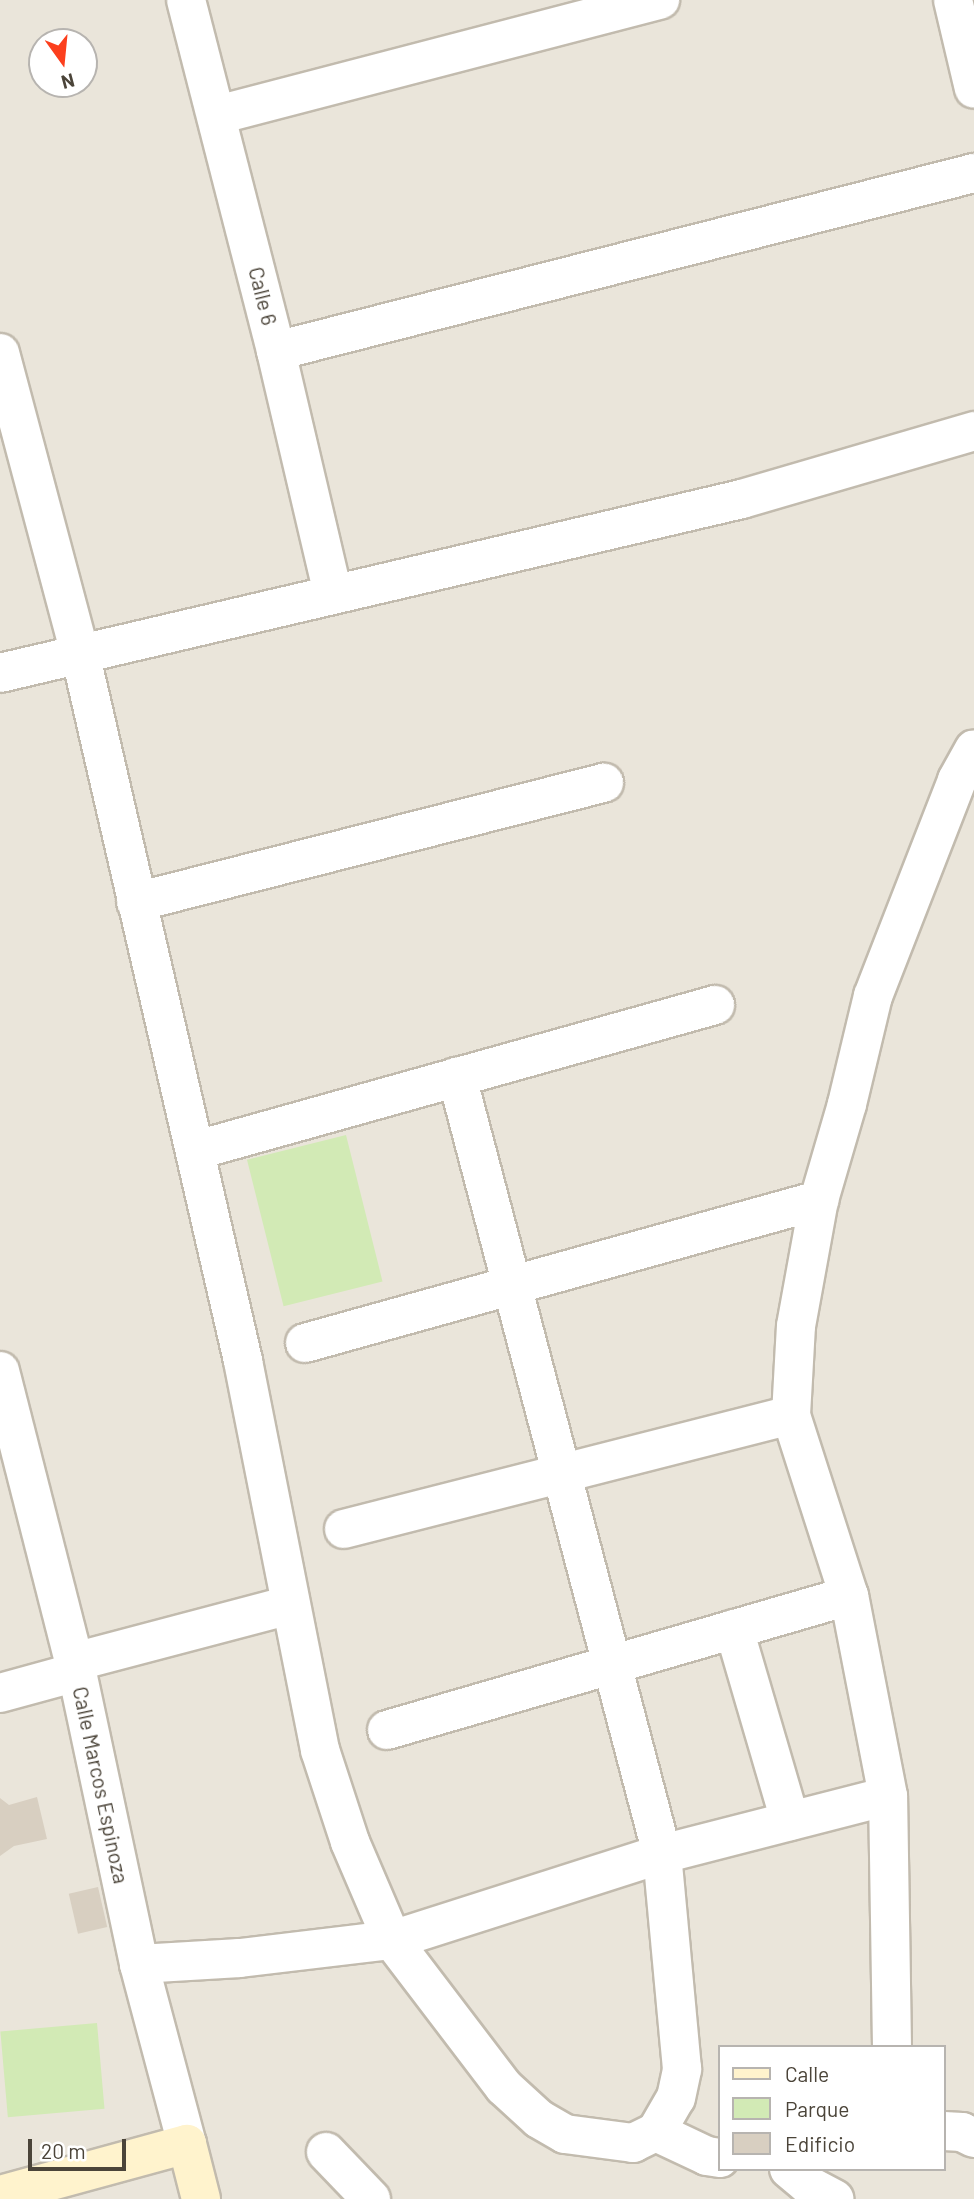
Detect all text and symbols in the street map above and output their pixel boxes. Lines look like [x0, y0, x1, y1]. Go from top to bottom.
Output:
north arrow [28, 28, 98, 98]
text: N [59, 69, 77, 95]
street label: Calle 6 [244, 264, 282, 328]
street label: Calle Marcos Espinoza [68, 1684, 134, 1886]
legend [718, 2045, 946, 2171]
text: Calle [785, 2061, 829, 2086]
text: Parque [785, 2096, 850, 2121]
scale bar [32, 2126, 130, 2170]
text: Edificio [785, 2131, 855, 2156]
text: 20 m [41, 2138, 86, 2163]

